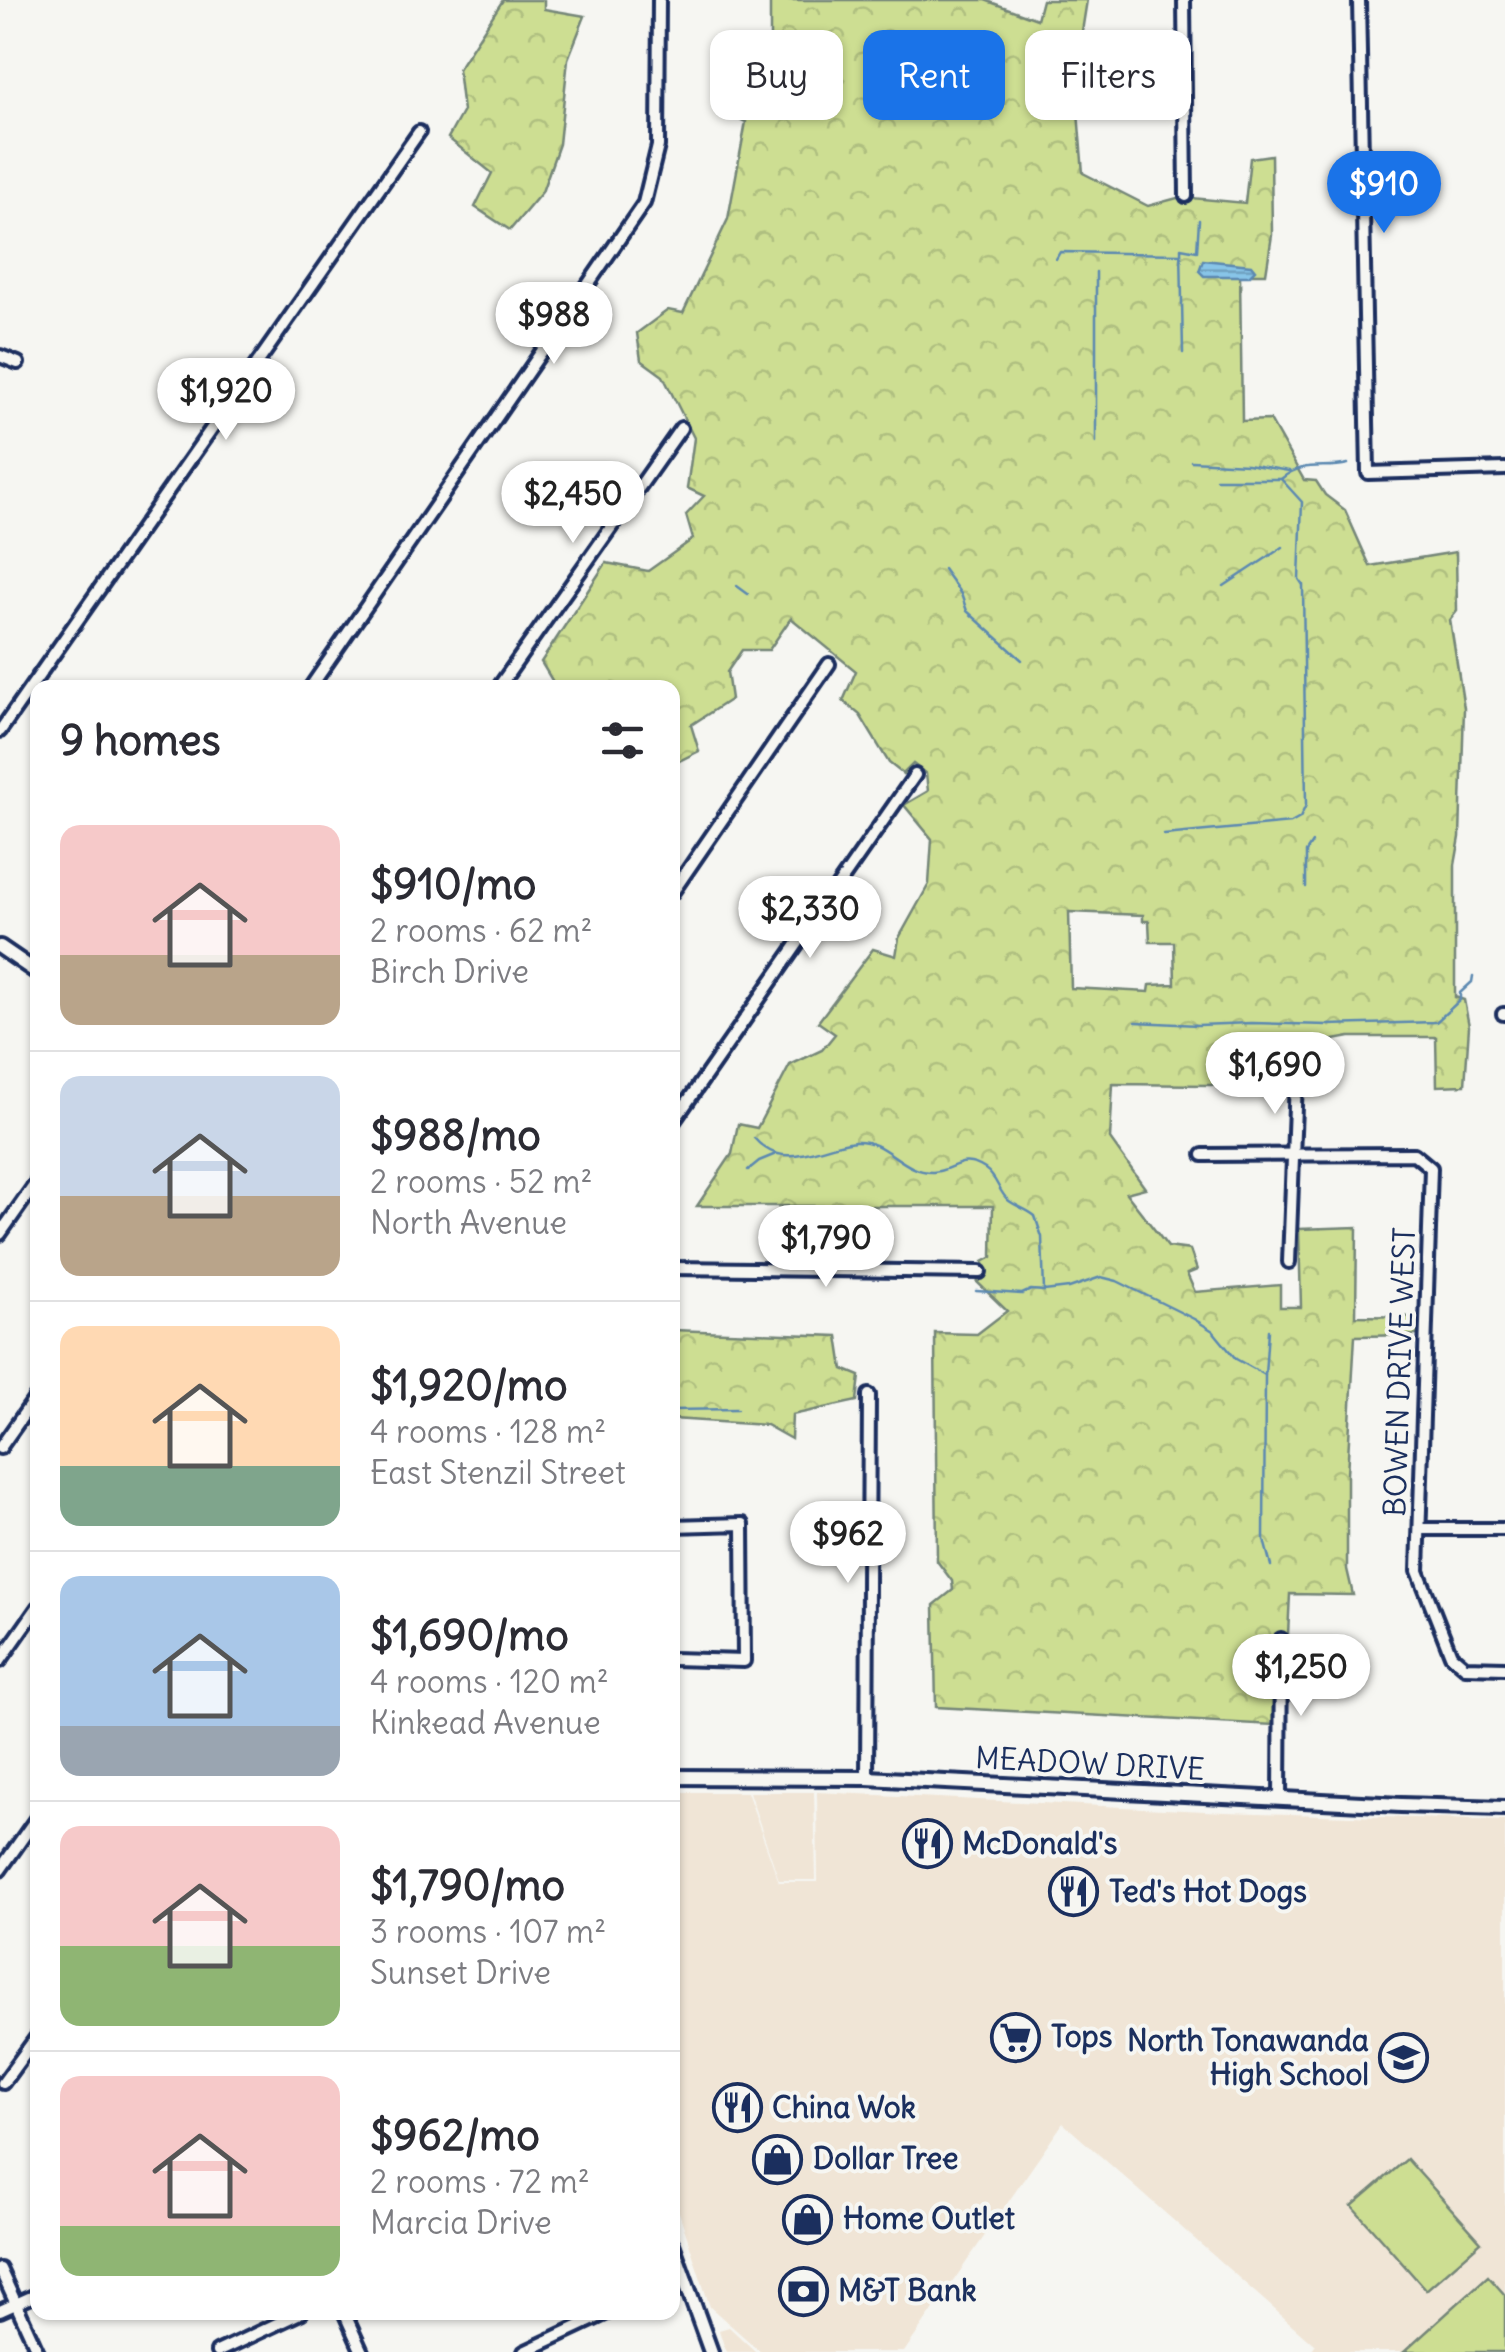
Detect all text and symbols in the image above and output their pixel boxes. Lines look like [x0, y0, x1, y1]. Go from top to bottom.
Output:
chip: Buy [710, 30, 843, 120]
chip: Rent [863, 30, 1005, 120]
chip: Filters [1025, 30, 1191, 120]
pin: $910 [1325, 151, 1443, 236]
text: $910 [1349, 163, 1419, 204]
pin: $988 [495, 282, 613, 367]
text: $988 [518, 294, 591, 335]
pin: $1,920 [145, 358, 307, 443]
text: $1,920 [179, 370, 273, 411]
pin: $2,450 [492, 461, 654, 546]
text: $2,450 [523, 473, 623, 514]
icon: filters [595, 713, 650, 768]
text: 9 homes [60, 714, 221, 766]
text: $910/mo [370, 858, 536, 910]
icon: home [140, 865, 260, 985]
pin: $2,330 [729, 876, 891, 961]
text: $2,330 [760, 888, 860, 929]
text: 2 rooms · 62 m² [370, 910, 593, 951]
text: Birch Drive [370, 951, 529, 992]
pin: $1,690 [1194, 1032, 1356, 1117]
text: $1,690 [1228, 1044, 1322, 1085]
text: $988/mo [370, 1109, 541, 1161]
icon: home [140, 1116, 260, 1236]
text: 2 rooms · 52 m² [370, 1161, 592, 1202]
text: North Avenue [370, 1202, 567, 1243]
pin: $1,790 [745, 1205, 907, 1290]
text: $1,790 [780, 1217, 872, 1258]
street label: BOWEN DRIVE WEST [1375, 1227, 1423, 1517]
text: $1,920/mo [370, 1359, 568, 1411]
icon: home [140, 1366, 260, 1486]
text: 4 rooms · 128 m² [370, 1411, 606, 1452]
text: East Stenzil Street [370, 1452, 626, 1493]
pin: $962 [789, 1501, 907, 1586]
text: $962 [812, 1513, 884, 1554]
text: $1,690/mo [370, 1609, 569, 1661]
icon: home [140, 1616, 260, 1736]
pin: $1,250 [1220, 1634, 1382, 1719]
text: $1,250 [1254, 1646, 1348, 1687]
text: 4 rooms · 120 m² [370, 1661, 609, 1702]
text: Kinkead Avenue [370, 1702, 601, 1743]
street label: MEADOW DRIVE [974, 1738, 1206, 1788]
restaurant icon: McDonald's [901, 1818, 953, 1870]
place label: McDonald's [962, 1824, 1117, 1862]
text: $1,790/mo [370, 1859, 565, 1911]
icon: home [140, 1866, 260, 1986]
restaurant icon: Ted's Hot Dogs [1048, 1866, 1100, 1918]
place label: Ted's Hot Dogs [1109, 1872, 1307, 1910]
text: 3 rooms · 107 m² [370, 1911, 606, 1952]
text: Sunset Drive [370, 1952, 551, 1993]
supermarket icon: Tops [990, 2011, 1042, 2063]
place label: Tops [1051, 2017, 1112, 2055]
place label: North Tonawanda High School [1127, 2021, 1369, 2093]
school or university icon: North Tonawanda High School [1378, 2032, 1430, 2084]
restaurant icon: China Wok [711, 2082, 763, 2134]
place label: China Wok [772, 2088, 916, 2126]
text: $962/mo [370, 2109, 540, 2161]
icon: home [140, 2116, 260, 2236]
shop icon: Dollar Tree [752, 2133, 804, 2185]
place label: Dollar Tree [813, 2139, 958, 2177]
text: 2 rooms · 72 m² [370, 2161, 590, 2202]
shop icon: Home Outlet [782, 2193, 834, 2245]
place label: Home Outlet [843, 2199, 1015, 2237]
text: Marcia Drive [370, 2202, 552, 2243]
bank icon: M&T Bank [777, 2265, 829, 2317]
place label: M&T Bank [838, 2271, 977, 2309]

